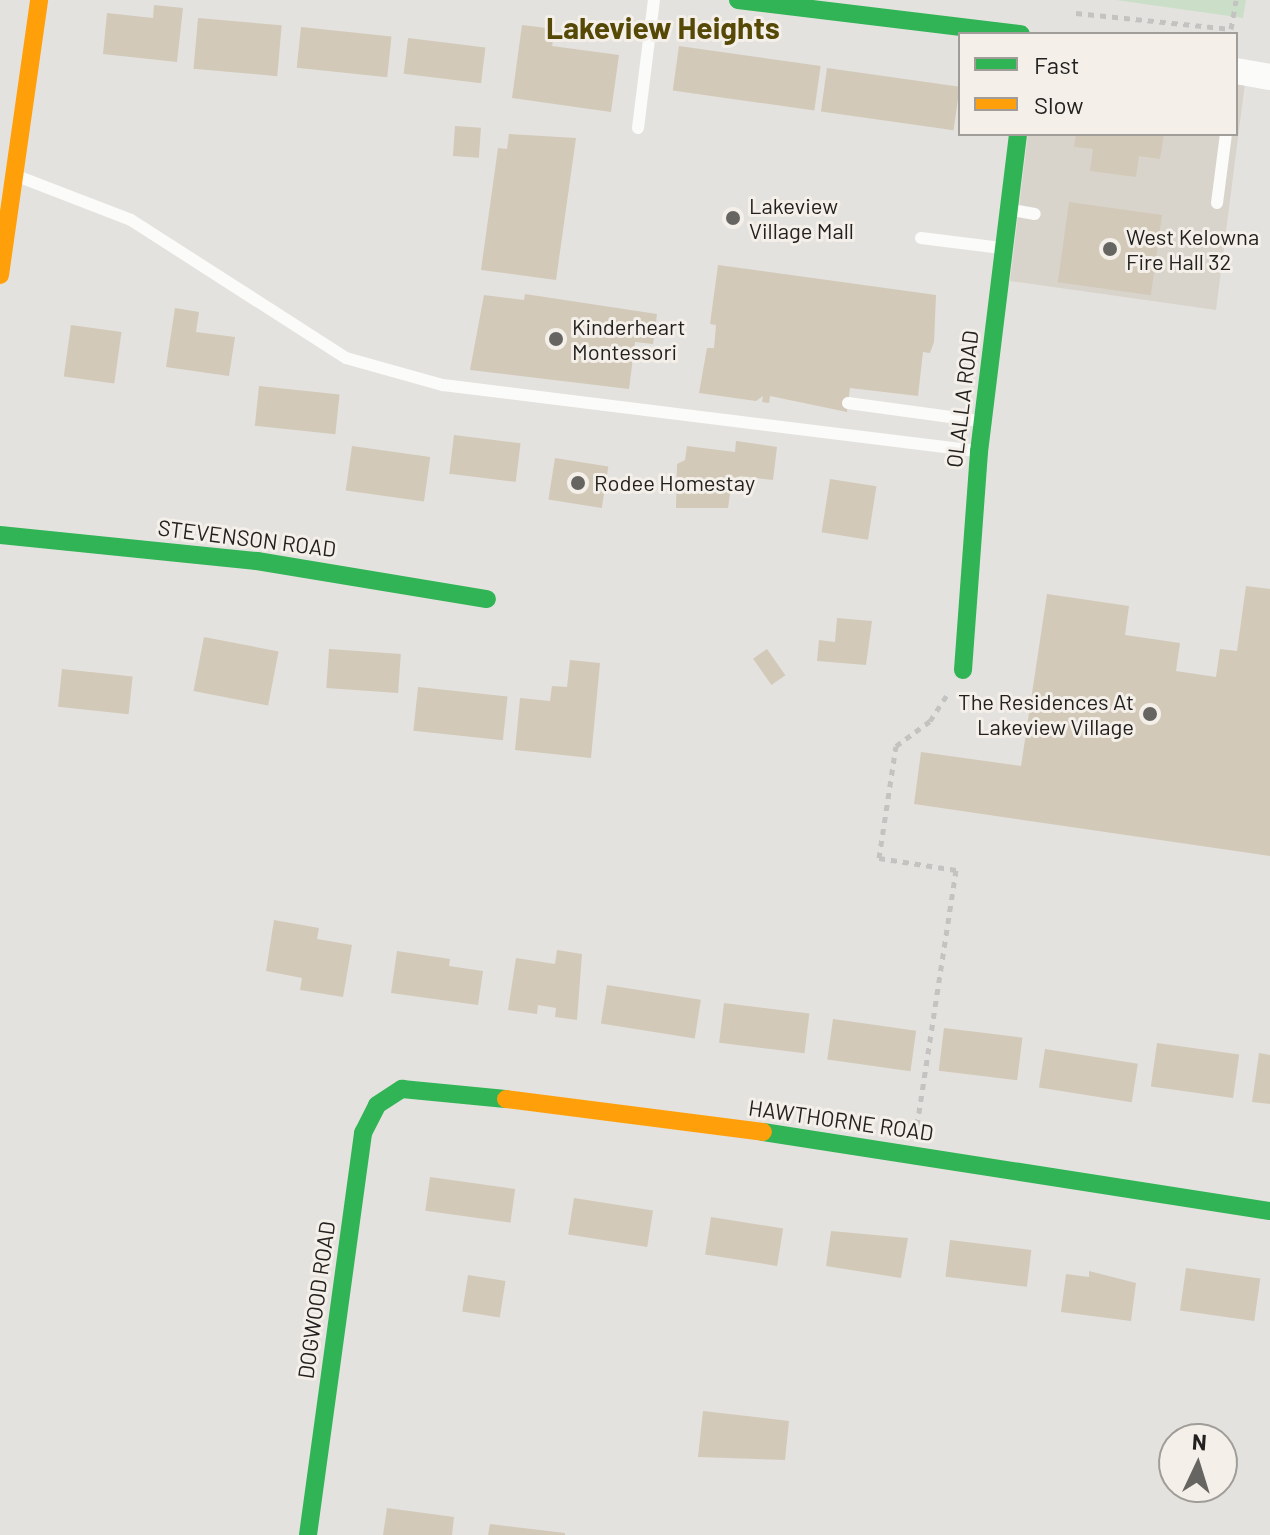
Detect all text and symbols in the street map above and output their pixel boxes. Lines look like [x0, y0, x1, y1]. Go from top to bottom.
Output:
district label: Lakeview Heights [546, 9, 780, 45]
legend [958, 32, 1238, 136]
text: Fast [1034, 50, 1079, 79]
text: Slow [1034, 90, 1083, 119]
place label: Lakeview Village Mall [749, 192, 854, 244]
marker: Lakeview Village Mall [724, 209, 742, 227]
place label: West Kelowna Fire Hall 32 [1126, 223, 1259, 274]
marker: West Kelowna Fire Hall 32 [1101, 240, 1119, 258]
place label: Kinderheart Montessori [572, 313, 685, 364]
street label: OLALLA ROAD [940, 329, 984, 469]
marker: Kinderheart Montessori [547, 330, 565, 348]
place label: Rodee Homestay [594, 470, 755, 496]
marker: Rodee Homestay [569, 474, 587, 492]
street label: STEVENSON ROAD [156, 514, 338, 562]
place label: The Residences At Lakeview Village [958, 688, 1134, 740]
marker: The Residences At Lakeview Village [1141, 705, 1159, 723]
street label: HAWTHORNE ROAD [747, 1094, 935, 1146]
street label: DOGWOOD ROAD [292, 1220, 340, 1380]
north arrow [1158, 1423, 1238, 1503]
text: N [1191, 1428, 1208, 1455]

